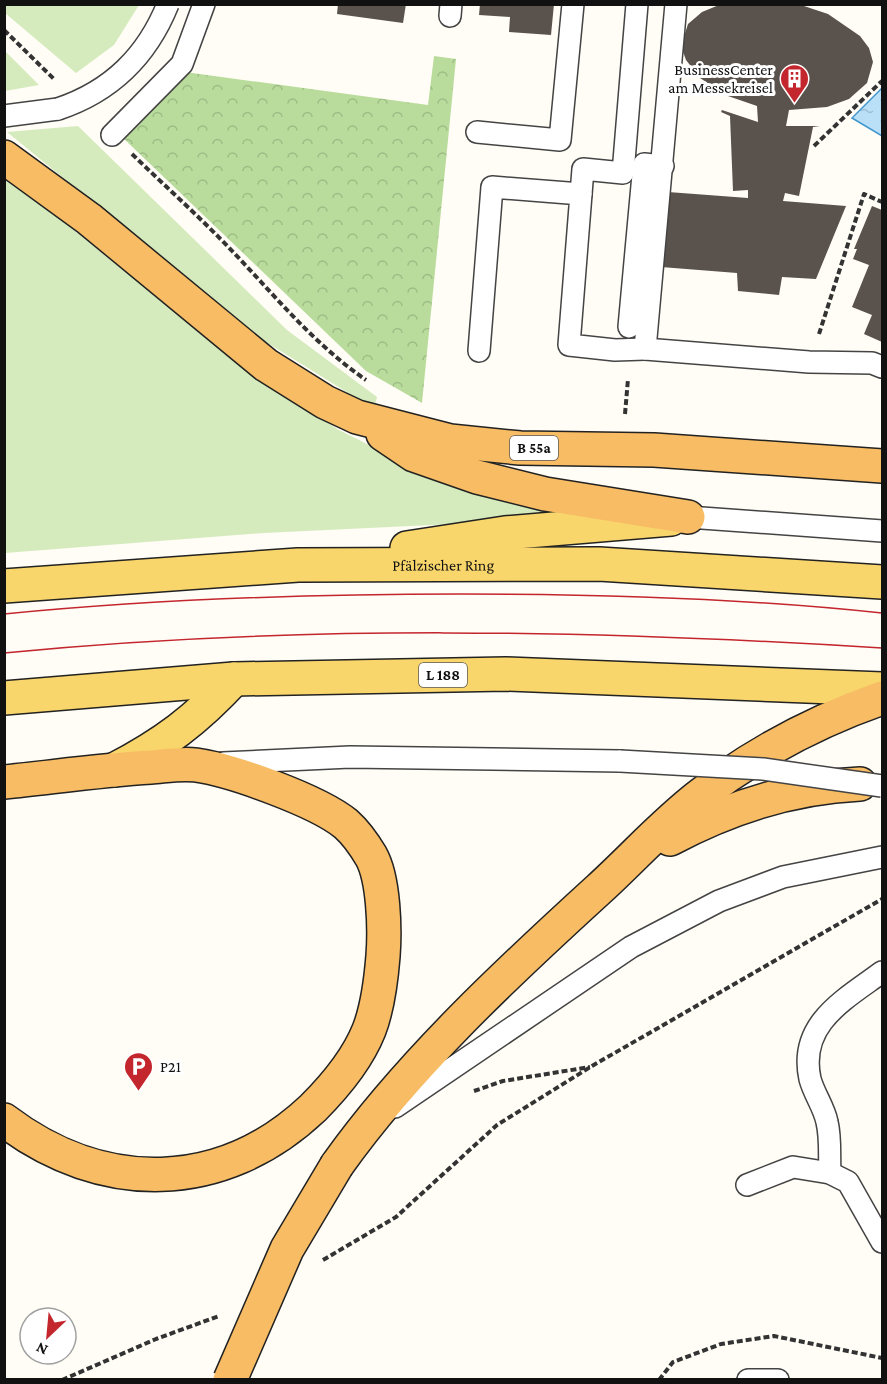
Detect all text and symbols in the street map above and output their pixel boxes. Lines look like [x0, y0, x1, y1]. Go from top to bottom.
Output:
place label: BusinessCenter am Messekreisel [668, 61, 773, 96]
building icon: BusinessCenter am Messekreisel [778, 62, 810, 104]
road number: B 55a [510, 436, 558, 460]
street label: Pfälzischer Ring [392, 556, 494, 574]
road number: L 188 [419, 663, 467, 687]
parking icon: P21 [123, 1050, 155, 1092]
place label: P21 [160, 1058, 181, 1075]
north arrow [18, 1306, 78, 1366]
text: N [33, 1339, 50, 1359]

